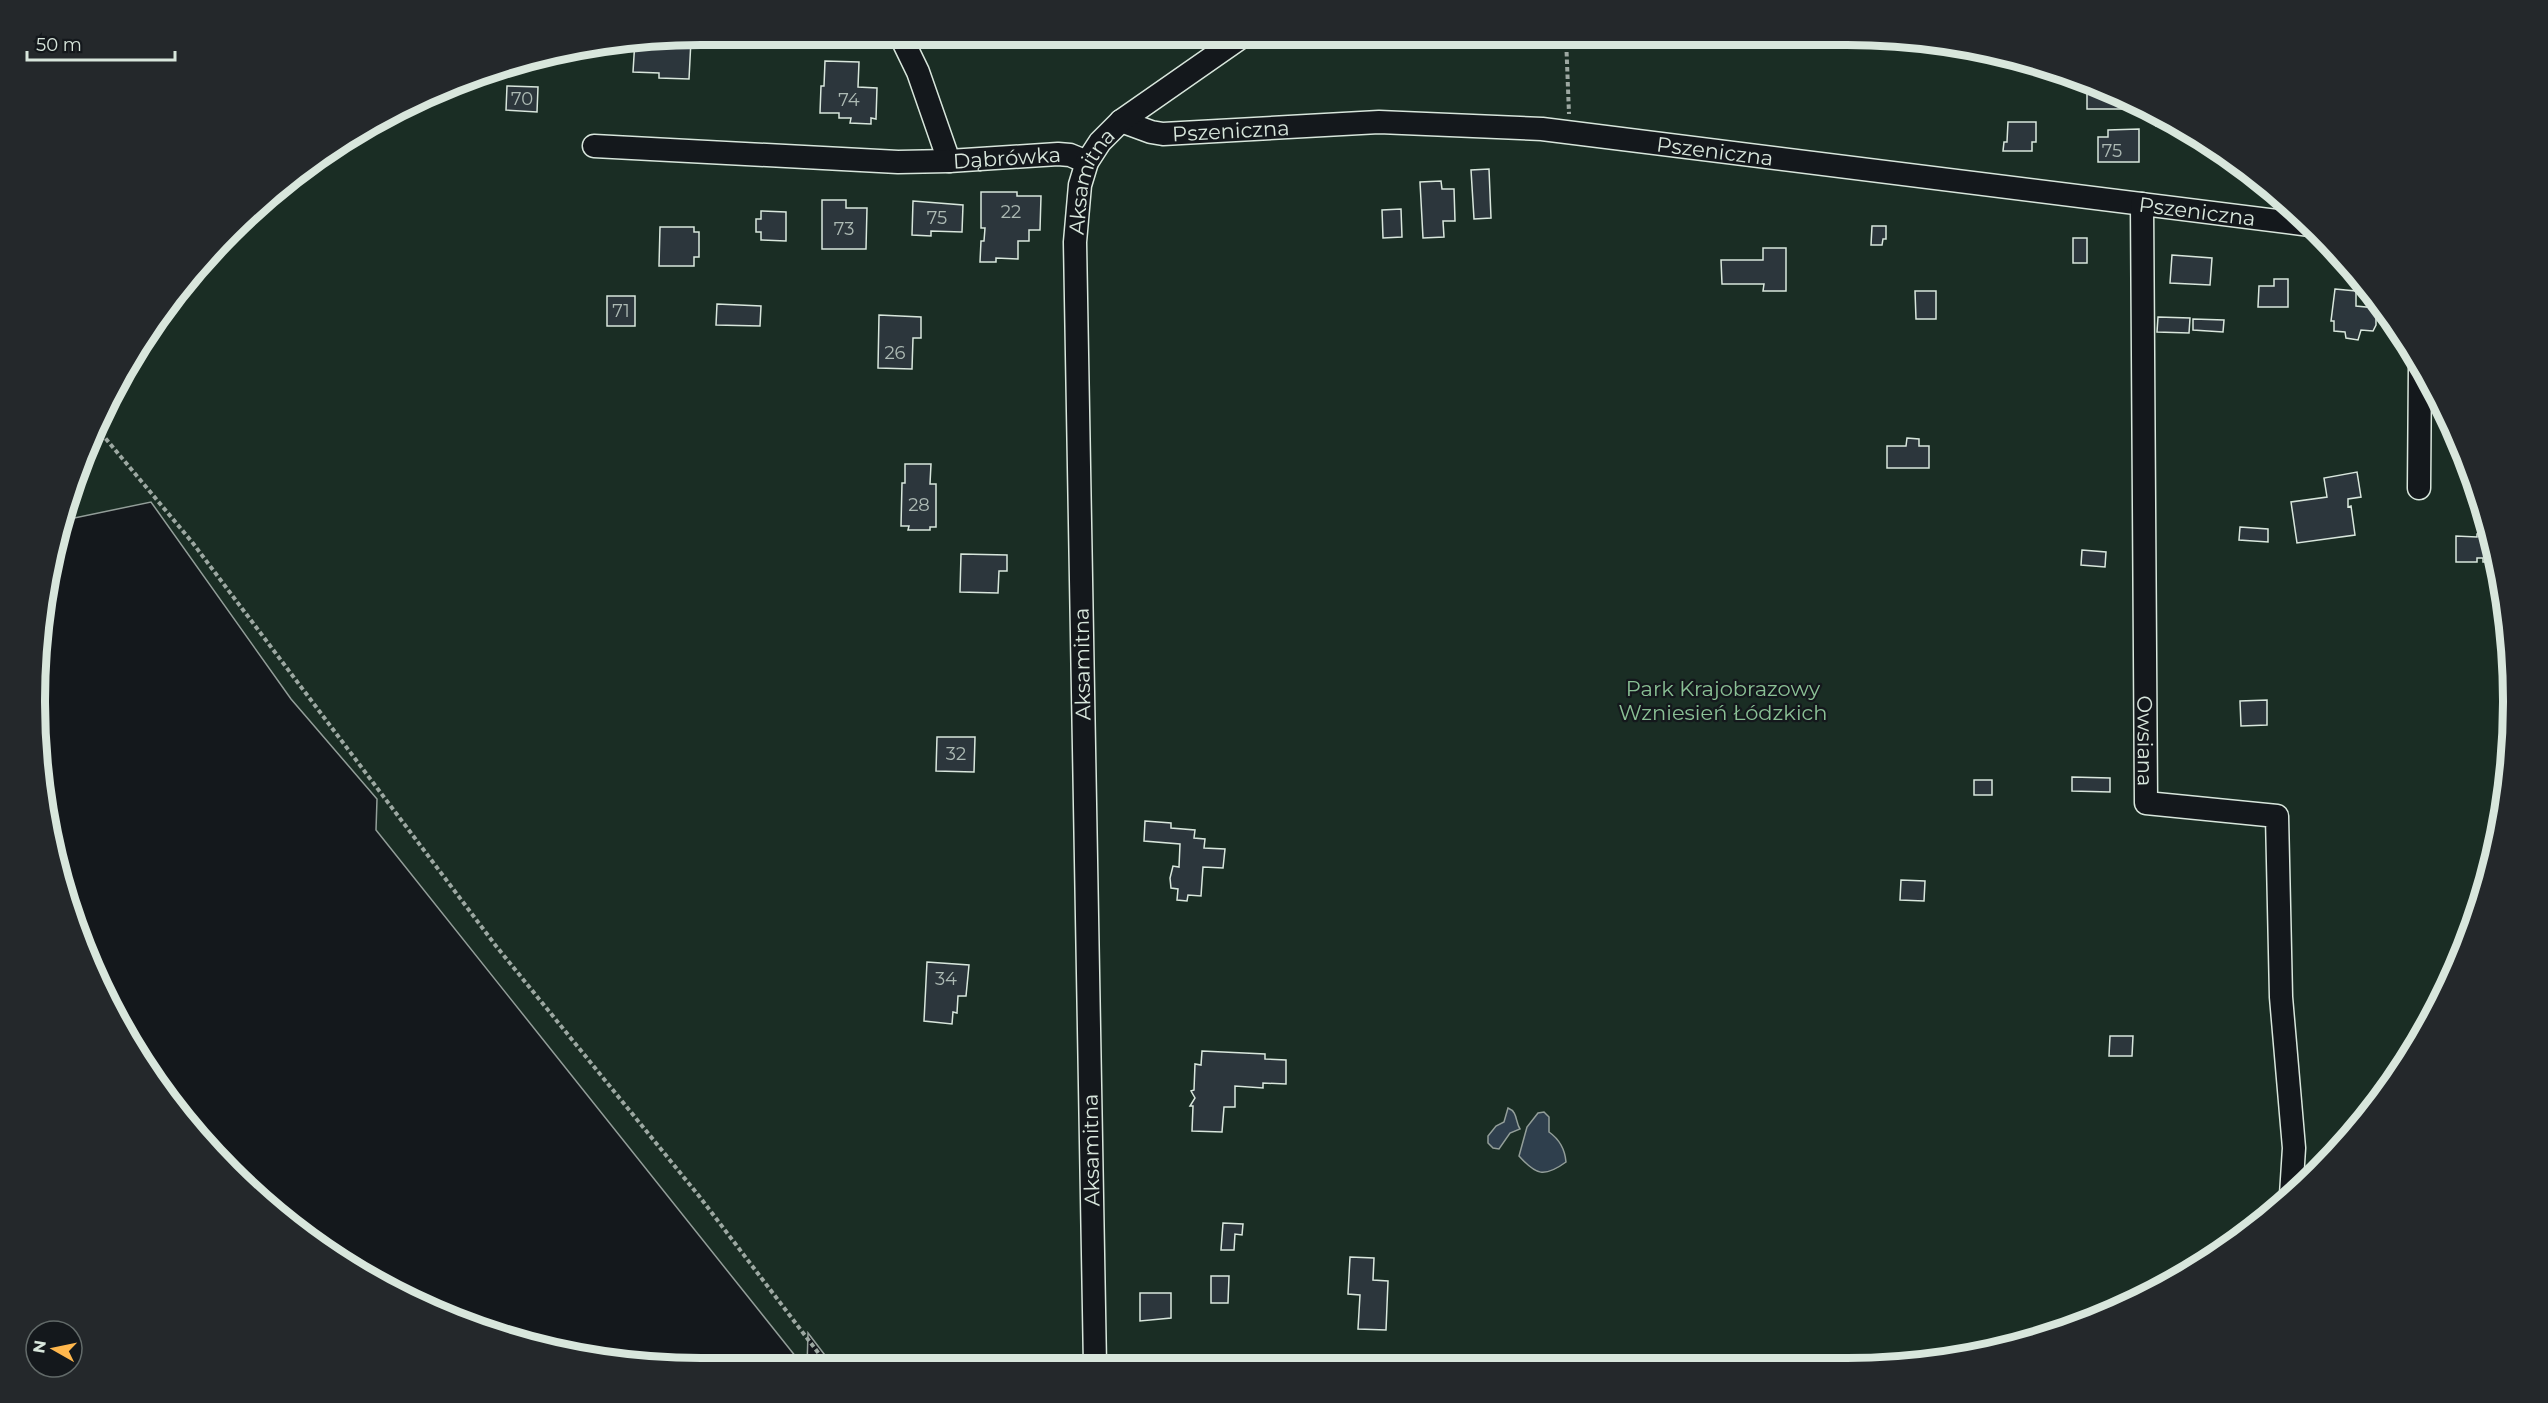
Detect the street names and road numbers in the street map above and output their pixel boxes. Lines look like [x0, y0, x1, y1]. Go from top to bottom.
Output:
street label: Pszeniczna [1171, 114, 1290, 146]
street label: Aksamitna [1063, 122, 1120, 236]
street label: Pszeniczna [1655, 131, 1775, 170]
street label: Dąbrówka [952, 141, 1062, 173]
street label: Pszeniczna [2137, 191, 2257, 231]
street label: Aksamitna [1069, 607, 1095, 721]
street label: Owsiana [2133, 695, 2158, 787]
street label: Aksamitna [1078, 1093, 1104, 1207]

